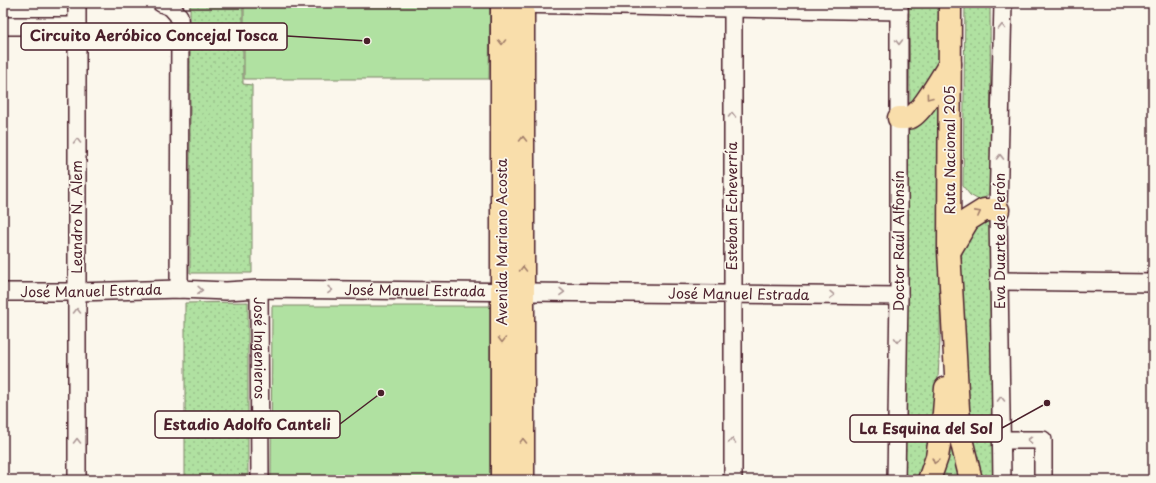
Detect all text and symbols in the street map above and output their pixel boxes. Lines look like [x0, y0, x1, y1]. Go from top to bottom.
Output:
callout: Circuito Aeróbico Concejal Tosca [21, 23, 287, 50]
text: Circuito Aeróbico Concejal Tosca [30, 23, 278, 46]
one-way arrow [998, 24, 1007, 30]
one-way arrow [498, 39, 506, 45]
one-way arrow [895, 39, 903, 45]
street label: Ruta Nacional 205 [939, 86, 960, 214]
one-way arrow [927, 92, 934, 99]
one-way arrow [728, 112, 736, 118]
one-way arrow [519, 136, 527, 142]
one-way arrow [73, 138, 81, 144]
street label: Esteban Echeverría [721, 141, 742, 270]
one-way arrow [995, 154, 1004, 160]
street label: Avenida Mariano Acosta [491, 158, 512, 326]
street label: Leandro N. Alem [66, 160, 87, 274]
street label: Doctor Raúl Alfonsín [888, 170, 909, 312]
street label: Eva Duarte de Perón [989, 173, 1010, 309]
one-way arrow [974, 211, 981, 218]
one-way arrow [519, 266, 527, 272]
street label: José Manuel Estrada [20, 279, 162, 302]
street label: José Manuel Estrada [344, 279, 486, 301]
street label: José Manuel Estrada [668, 282, 810, 305]
one-way arrow [327, 285, 333, 294]
one-way arrow [197, 286, 203, 294]
one-way arrow [559, 288, 565, 296]
one-way arrow [829, 291, 835, 299]
street label: José Ingenieros [249, 297, 271, 399]
one-way arrow [73, 308, 81, 314]
one-way arrow [498, 337, 506, 343]
one-way arrow [894, 337, 902, 343]
one-way arrow [997, 396, 1005, 402]
callout: Estadio Adolfo Canteli [155, 411, 340, 438]
text: Estadio Adolfo Canteli [163, 412, 331, 435]
callout: La Esquina del Sol [850, 415, 1002, 442]
text: La Esquina del Sol [859, 416, 993, 439]
one-way arrow [1027, 436, 1033, 444]
one-way arrow [73, 438, 81, 444]
one-way arrow [519, 438, 527, 444]
one-way arrow [728, 438, 736, 444]
one-way arrow [931, 457, 940, 464]

